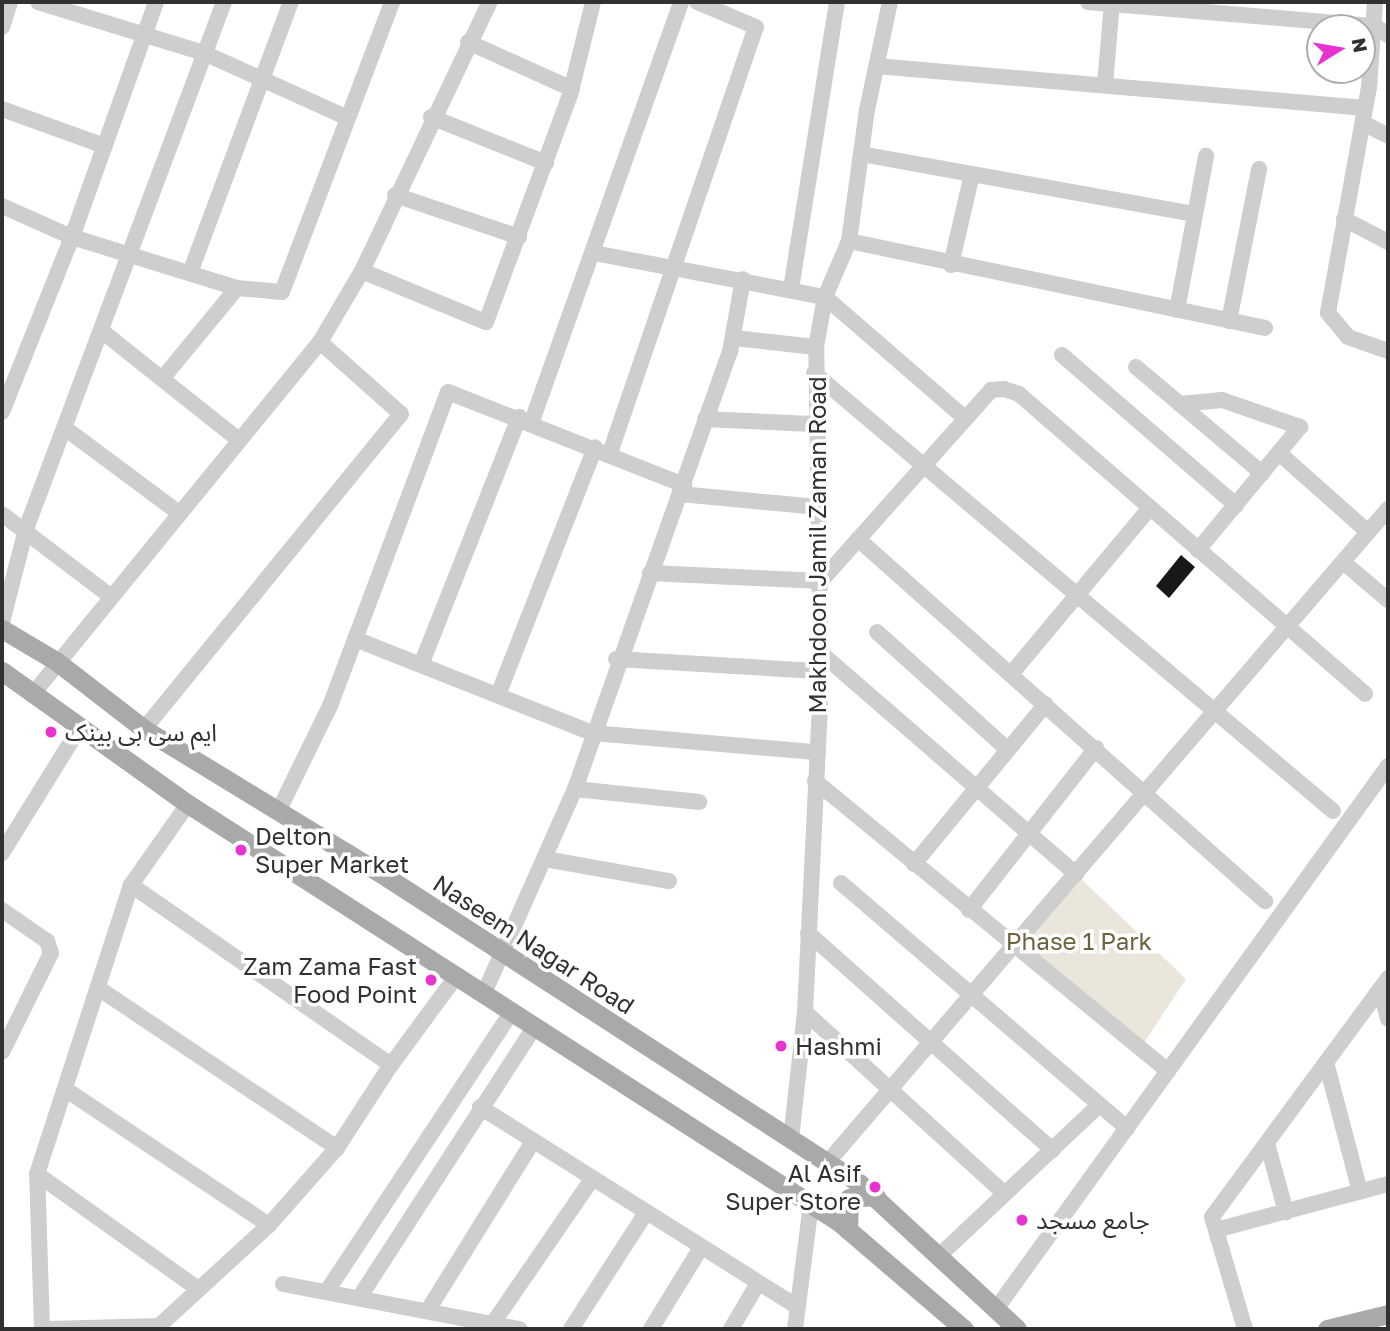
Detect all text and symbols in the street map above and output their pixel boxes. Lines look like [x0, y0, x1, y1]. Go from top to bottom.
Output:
north arrow [1306, 14, 1376, 84]
text: N [1347, 36, 1373, 55]
street label: Makhdoon Jamil Zaman Road [803, 376, 831, 714]
place label: ایم سی بی بینک [65, 718, 217, 746]
marker: ایم سی بی بینک [43, 724, 59, 740]
place label: Delton Super Market [255, 822, 409, 878]
marker: Delton Super Market [233, 842, 249, 858]
street label: Naseem Nagar Road [428, 868, 640, 1020]
park label: Phase 1 Park [1006, 927, 1152, 955]
place label: Zam Zama Fast Food Point [243, 952, 417, 1008]
marker: Zam Zama Fast Food Point [423, 972, 439, 988]
place label: Hashmi [795, 1032, 882, 1060]
marker: Hashmi [773, 1038, 789, 1054]
place label: Al Asif Super Store [725, 1159, 861, 1215]
marker: Al Asif Super Store [867, 1179, 883, 1195]
place label: جامع مسجد [1036, 1206, 1150, 1234]
marker: جامع مسجد [1014, 1212, 1030, 1228]

